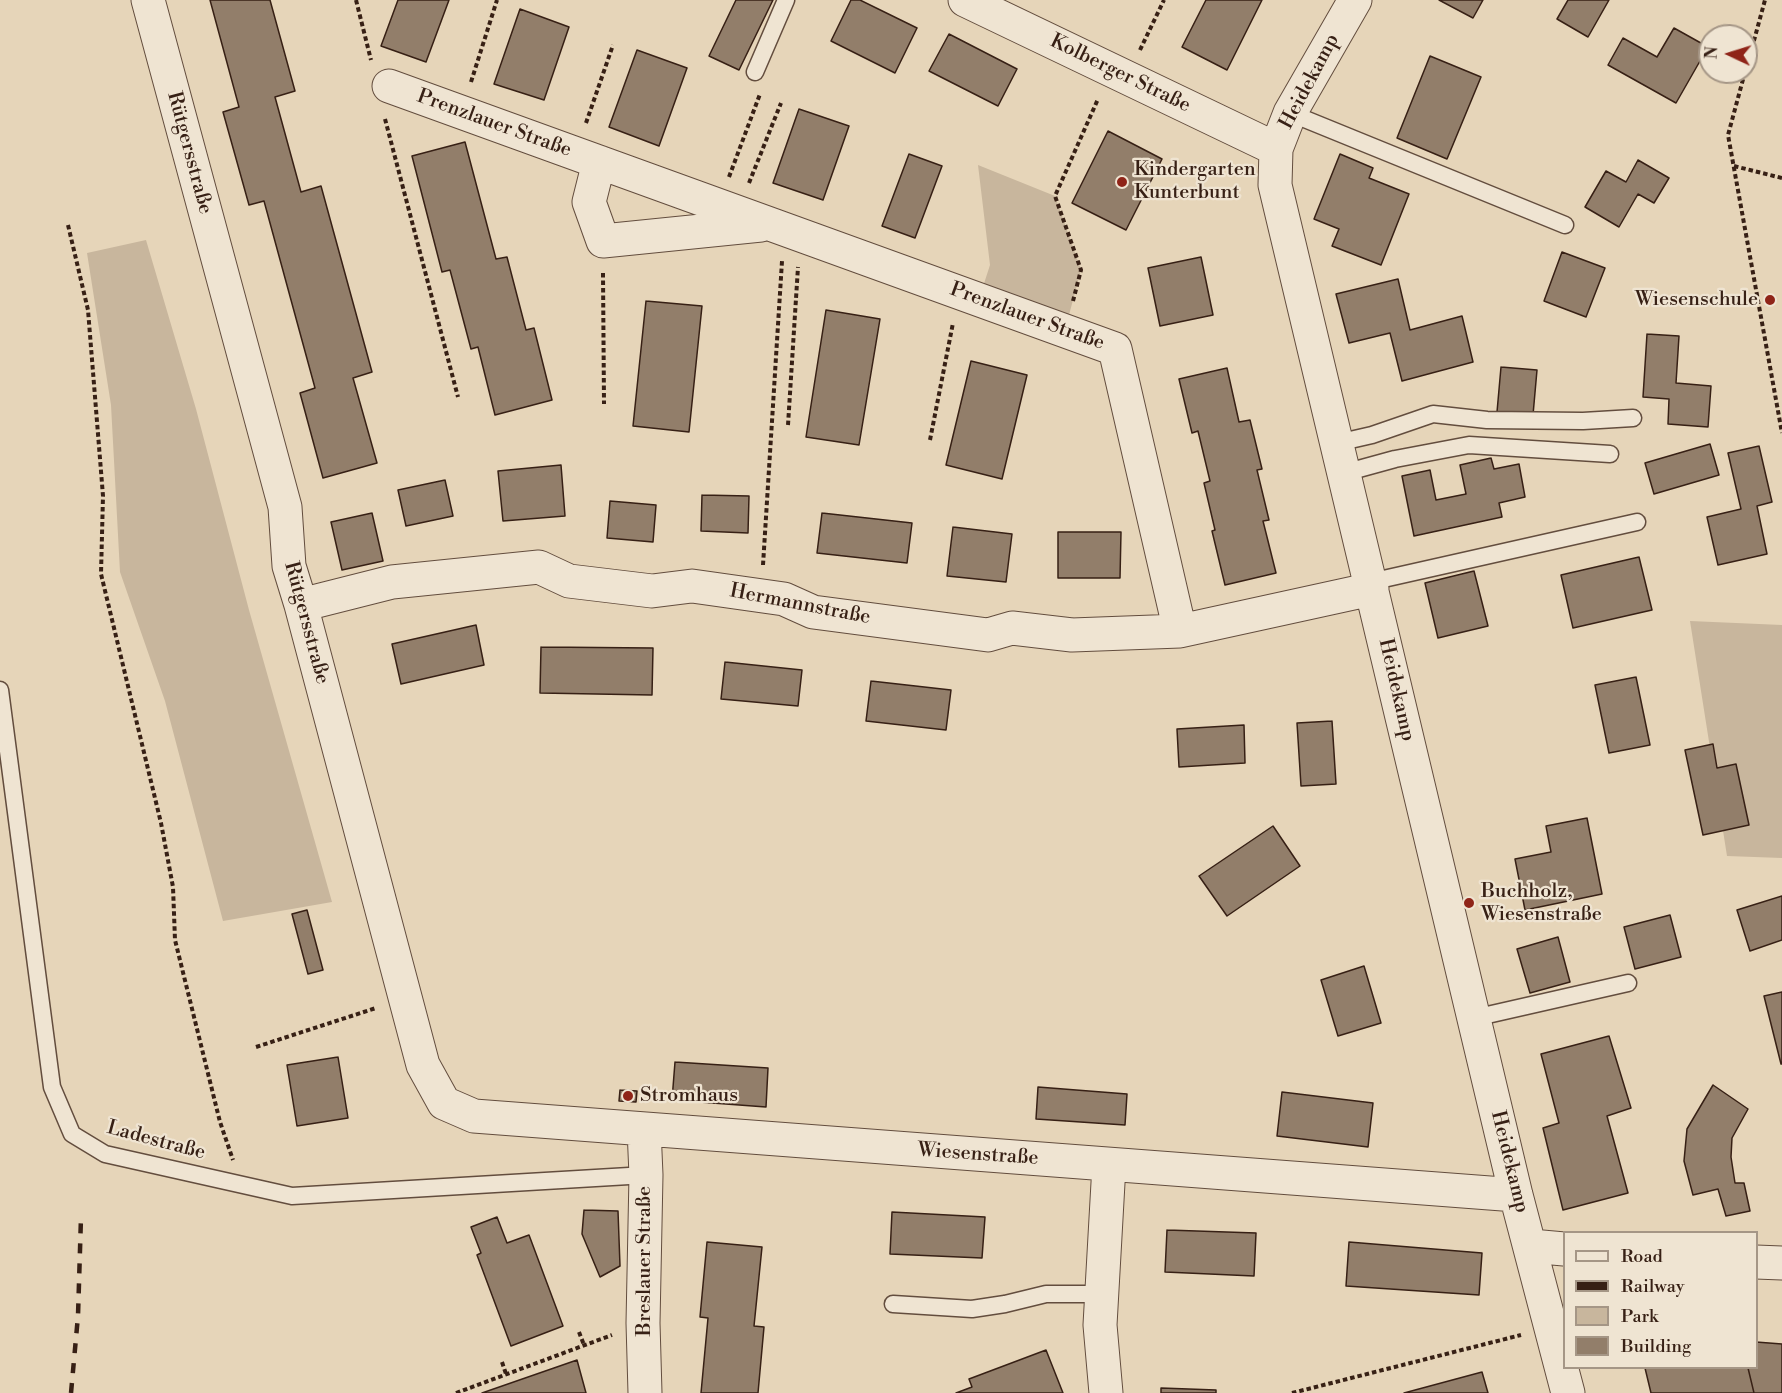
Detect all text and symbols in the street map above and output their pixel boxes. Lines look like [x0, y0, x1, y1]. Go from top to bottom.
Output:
north arrow [1698, 24, 1758, 84]
street label: Kolberger Straße [1046, 30, 1194, 118]
street label: Heidekamp [1275, 30, 1345, 134]
text: N [1702, 46, 1722, 60]
street label: Prenzlauer Straße [413, 85, 575, 163]
street label: Rütgersstraße [161, 89, 217, 217]
place label: Kindergarten Kunterbunt [1134, 158, 1256, 205]
marker: Kindergarten Kunterbunt [1115, 175, 1129, 189]
street label: Prenzlauer Straße [946, 278, 1108, 356]
place label: Wiesenschule [1635, 288, 1758, 312]
marker: Wiesenschule [1763, 293, 1777, 307]
street label: Rütgersstraße [278, 559, 334, 687]
street label: Hermannstraße [728, 580, 872, 630]
street label: Heidekamp [1373, 636, 1419, 744]
place label: Buchholz, Wiesenstraße [1481, 880, 1602, 927]
marker: Buchholz, Wiesenstraße [1462, 896, 1476, 910]
place label: Stromhaus [640, 1084, 738, 1108]
marker: Stromhaus [621, 1089, 635, 1103]
street label: Heidekamp [1485, 1108, 1533, 1216]
street label: Ladestraße [104, 1116, 208, 1166]
street label: Wiesenstraße [917, 1139, 1039, 1171]
street label: Breslauer Straße [633, 1186, 657, 1336]
legend [1563, 1231, 1758, 1369]
text: Road [1621, 1245, 1663, 1268]
text: Railway [1621, 1275, 1684, 1298]
text: Park [1621, 1305, 1658, 1328]
text: Building [1621, 1335, 1691, 1358]

